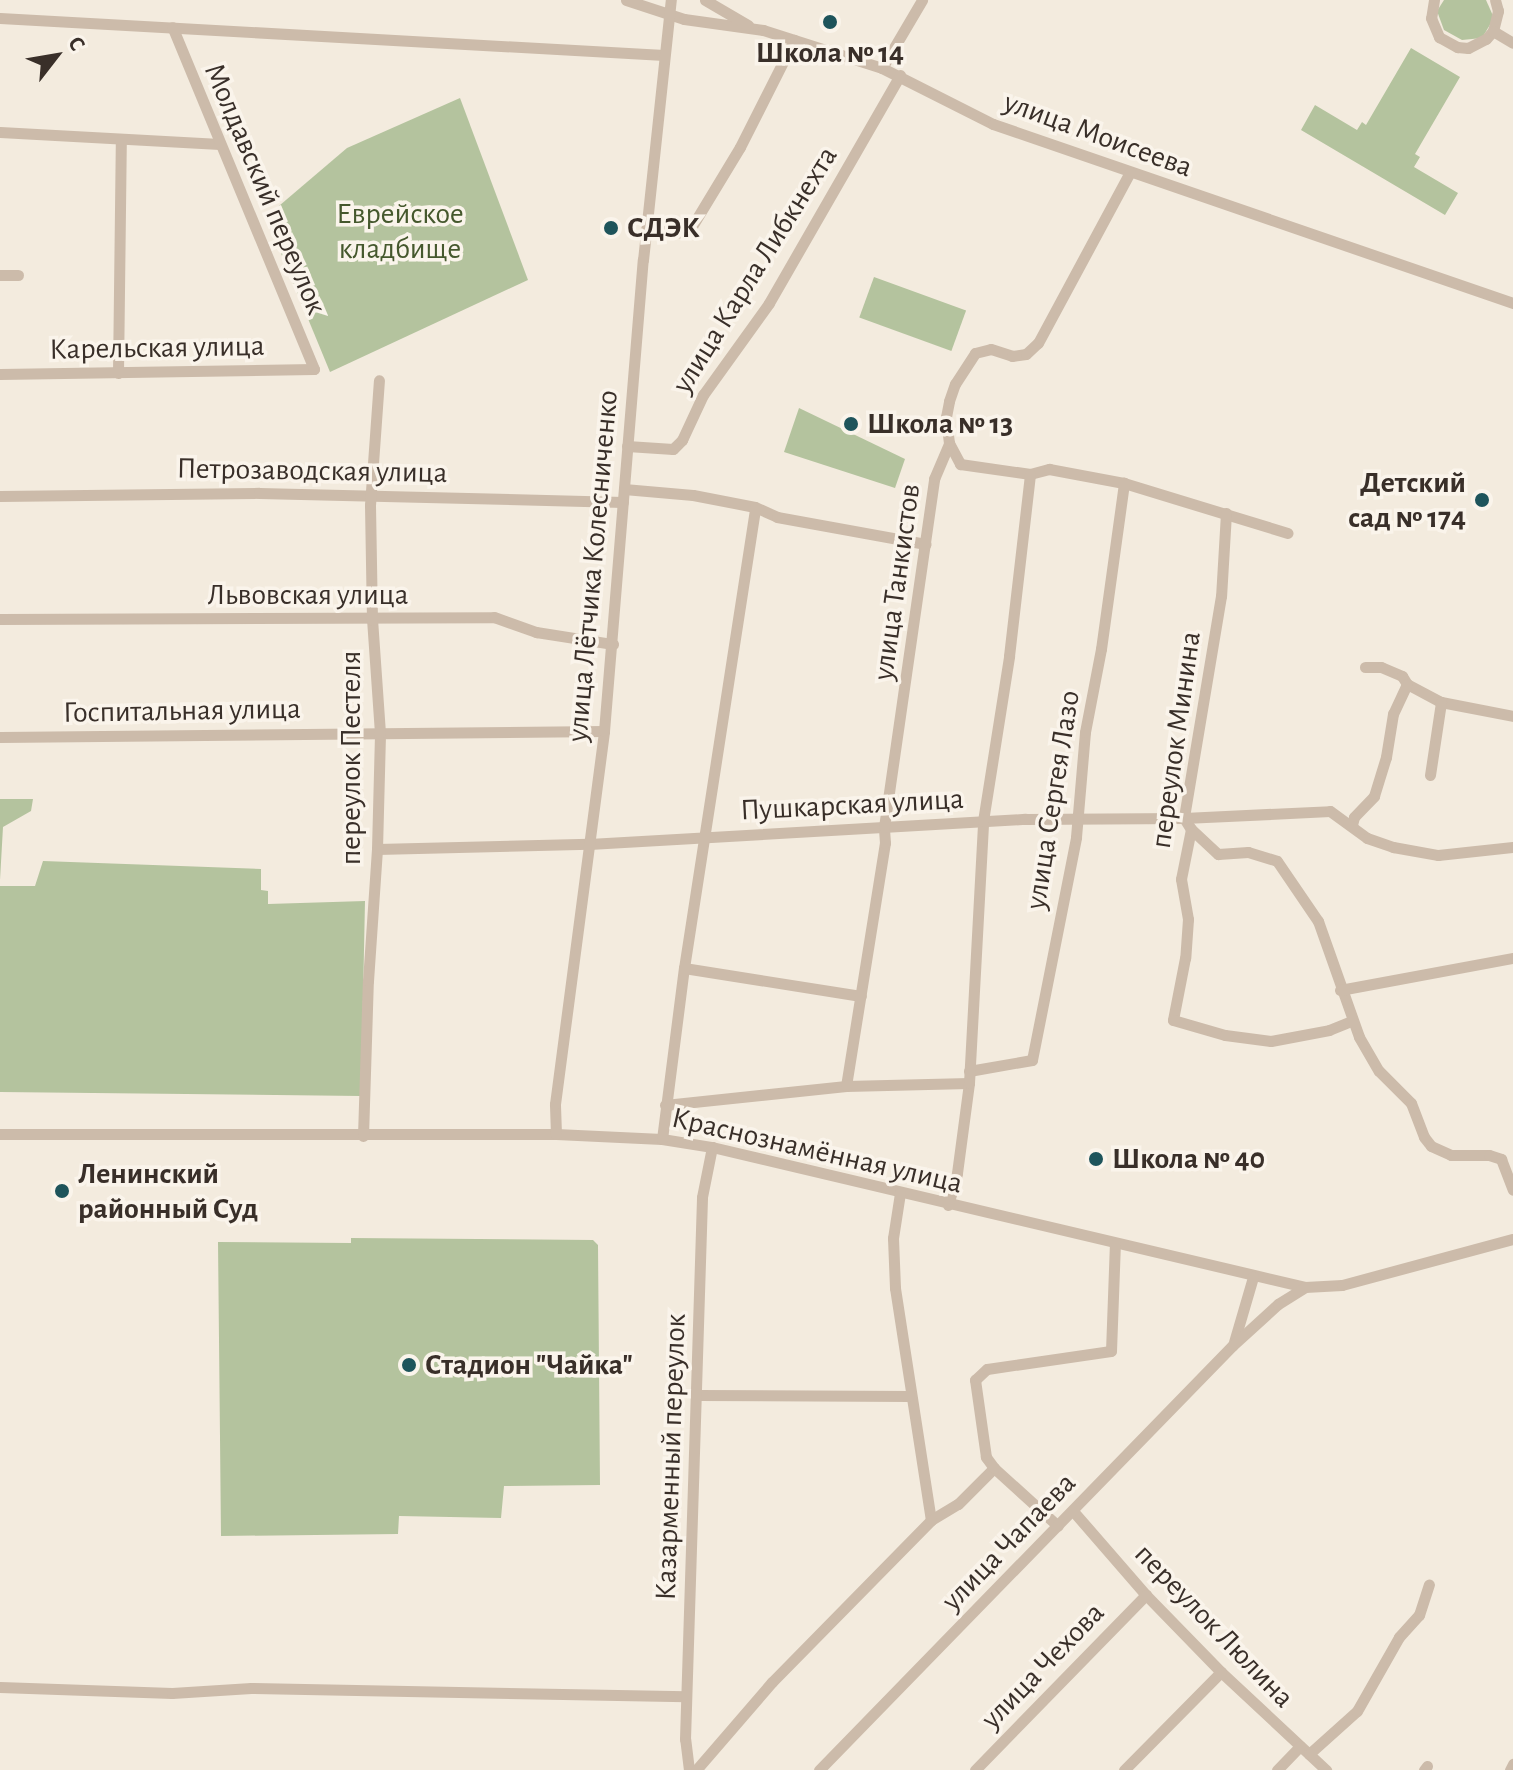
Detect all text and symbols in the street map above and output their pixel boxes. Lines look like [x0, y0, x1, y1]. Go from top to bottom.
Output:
marker: Школа № 14 [821, 13, 839, 31]
north arrow [16, 16, 96, 96]
text: С [64, 33, 89, 55]
place label: Школа № 14 [756, 35, 904, 71]
street label: Молдавский переулок [196, 58, 334, 320]
street label: улица Моисеева [999, 84, 1197, 186]
street label: улица Карла Либкнехта [664, 140, 846, 400]
park label: Еврейское кладбище [336, 196, 464, 266]
place label: СДЭК [627, 210, 700, 246]
marker: СДЭК [602, 219, 620, 237]
street label: Карельская улица [49, 328, 265, 368]
street label: улица Лётчика Колесниченко [560, 389, 626, 743]
place label: Школа № 13 [867, 406, 1013, 442]
marker: Школа № 13 [842, 415, 860, 433]
street label: Петрозаводская улица [176, 451, 448, 491]
place label: Детский сад № 174 [1348, 465, 1466, 536]
street label: улица Танкистов [865, 481, 929, 683]
marker: Детский сад № 174 [1473, 491, 1491, 509]
street label: Львовская улица [208, 577, 408, 613]
street label: переулок Минина [1143, 629, 1209, 851]
street label: переулок Пестеля [333, 651, 369, 865]
street label: улица Сергея Лазо [1018, 688, 1088, 912]
street label: Госпитальная улица [63, 691, 301, 731]
street label: Пушкарская улица [739, 781, 965, 829]
street label: Краснознамённая улица [668, 1100, 966, 1202]
place label: Школа № 40 [1112, 1141, 1265, 1177]
marker: Школа № 40 [1087, 1150, 1105, 1168]
place label: Ленинский районный Суд [78, 1156, 258, 1226]
marker: Ленинский районный Суд [53, 1182, 71, 1200]
street label: Казарменный переулок [648, 1313, 694, 1601]
place label: Стадион "Чайка" [425, 1347, 633, 1383]
marker: Стадион "Чайка" [400, 1356, 418, 1374]
street label: улица Чапаева [934, 1466, 1084, 1618]
street label: переулок Люлина [1127, 1537, 1301, 1715]
street label: улица Чехова [974, 1595, 1112, 1737]

